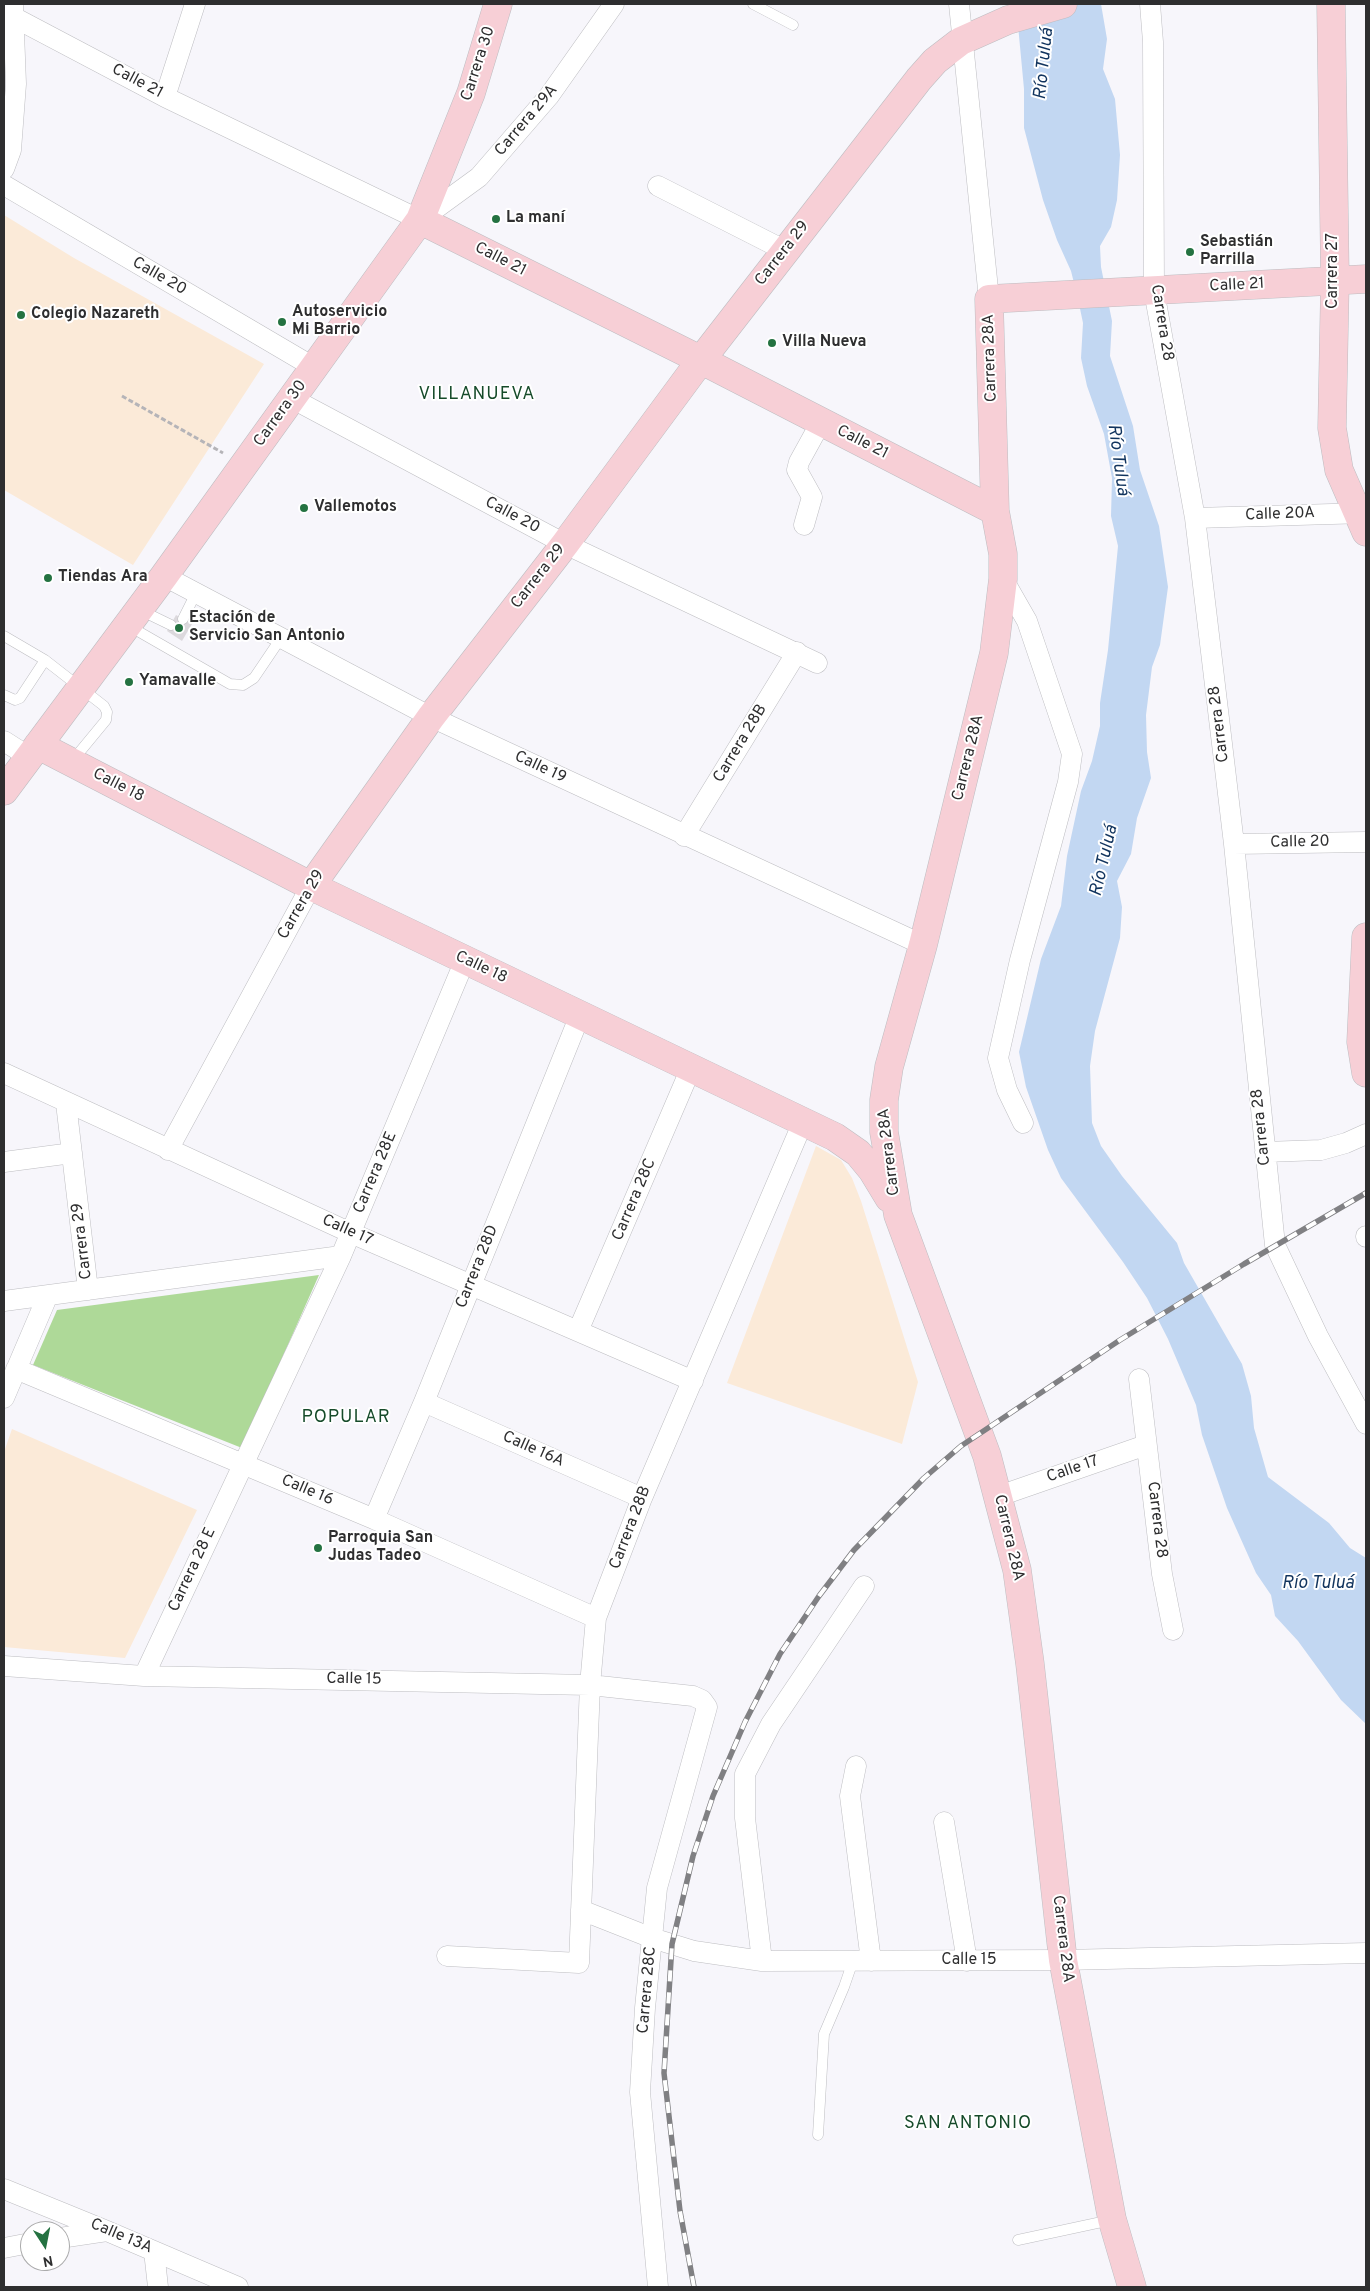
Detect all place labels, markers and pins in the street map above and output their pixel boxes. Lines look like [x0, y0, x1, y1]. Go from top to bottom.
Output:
place label: La maní [506, 209, 565, 229]
marker: La maní [490, 213, 502, 225]
place label: Sebastián Parrilla [1200, 233, 1273, 271]
marker: Sebastián Parrilla [1184, 246, 1196, 258]
place label: Autoservicio Mi Barrio [292, 303, 387, 341]
place label: Colegio Nazareth [31, 305, 160, 325]
marker: Colegio Nazareth [15, 309, 27, 321]
marker: Autoservicio Mi Barrio [276, 316, 288, 328]
place label: Villa Nueva [782, 333, 867, 353]
marker: Villa Nueva [766, 337, 778, 349]
place label: Vallemotos [314, 498, 397, 518]
marker: Vallemotos [298, 502, 310, 514]
place label: Tiendas Ara [58, 568, 148, 588]
marker: Tiendas Ara [42, 572, 54, 584]
place label: Estación de Servicio San Antonio [189, 609, 345, 647]
marker: Estación de Servicio San Antonio [173, 622, 185, 634]
place label: Yamavalle [139, 672, 216, 692]
marker: Yamavalle [123, 676, 135, 688]
place label: Parroquia San Judas Tadeo [328, 1529, 433, 1567]
marker: Parroquia San Judas Tadeo [312, 1542, 324, 1554]

